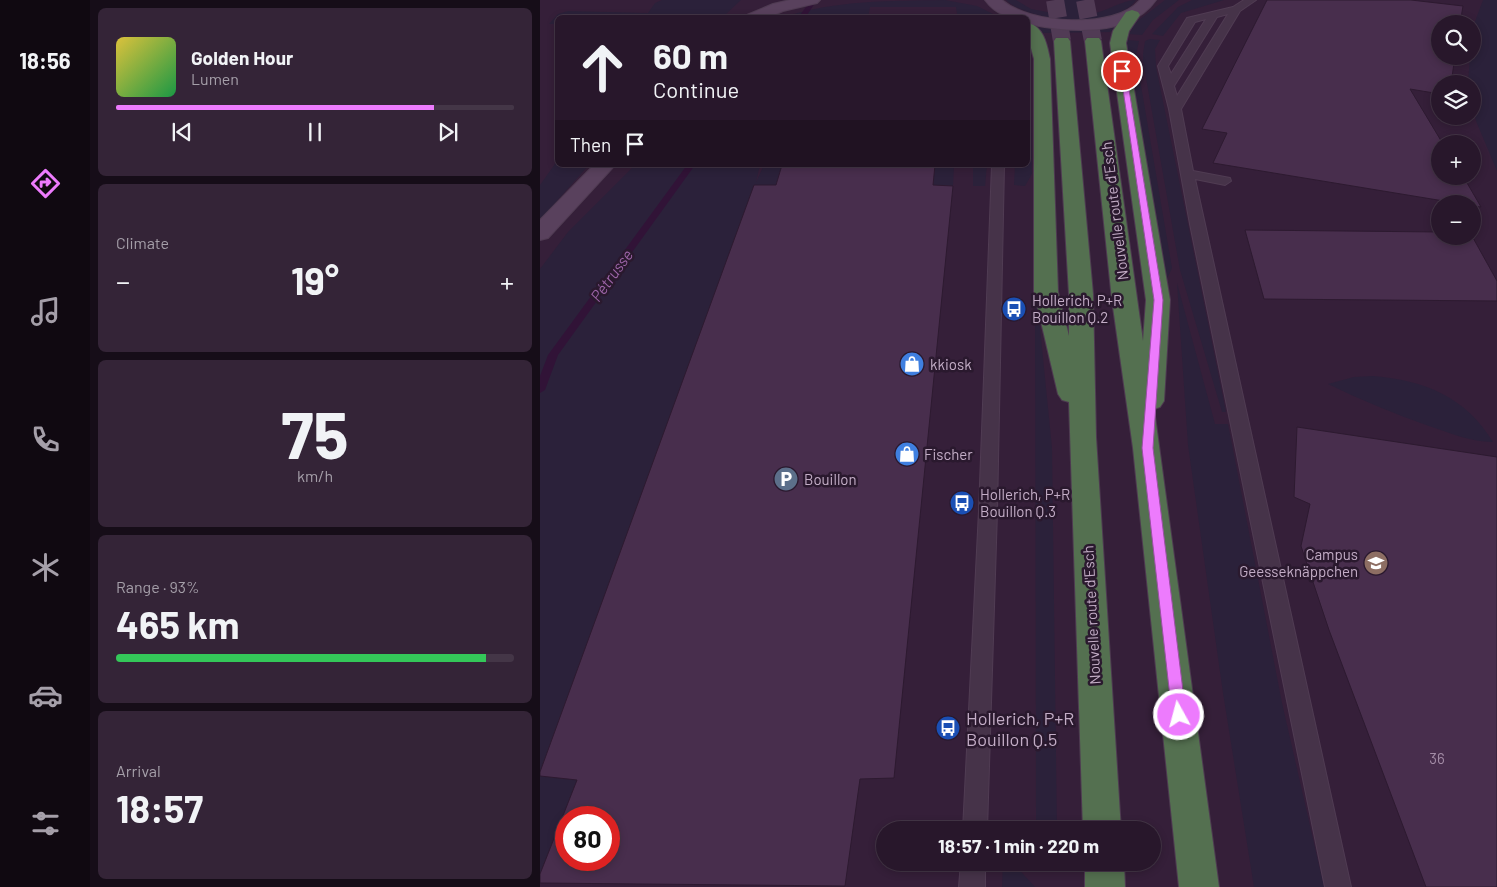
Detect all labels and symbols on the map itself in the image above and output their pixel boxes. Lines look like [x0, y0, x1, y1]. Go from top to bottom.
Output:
pin [1101, 50, 1143, 92]
street label: Nouvelle route d'Esch [1097, 141, 1131, 281]
water label: Pétrusse [586, 245, 636, 305]
place label: Hollerich, P+R Bouillon Q.2 [1032, 291, 1122, 326]
bus stop icon: Hollerich, P+R Bouillon Q.2 [1001, 296, 1027, 322]
shop icon: kkiosk [899, 351, 925, 377]
place label: kkiosk [930, 355, 972, 373]
shop icon: Fischer [894, 441, 920, 467]
place label: Fischer [924, 445, 973, 463]
parking icon: Bouillon [773, 466, 799, 492]
place label: Bouillon [804, 470, 857, 488]
place label: Hollerich, P+R Bouillon Q.3 [980, 485, 1070, 520]
bus stop icon: Hollerich, P+R Bouillon Q.3 [949, 490, 975, 516]
street label: Nouvelle route d'Esch [1078, 545, 1104, 685]
place label: Campus Geesseknäppchen [1239, 545, 1358, 580]
school or university icon: Campus Geesseknäppchen [1363, 550, 1389, 576]
position arrow [1152, 688, 1204, 740]
place label: Hollerich, P+R Bouillon Q.5 [966, 707, 1074, 750]
bus stop icon: Hollerich, P+R Bouillon Q.5 [935, 715, 961, 741]
house number: 36 [1429, 749, 1445, 767]
speed limit sign: 80 [555, 806, 620, 871]

